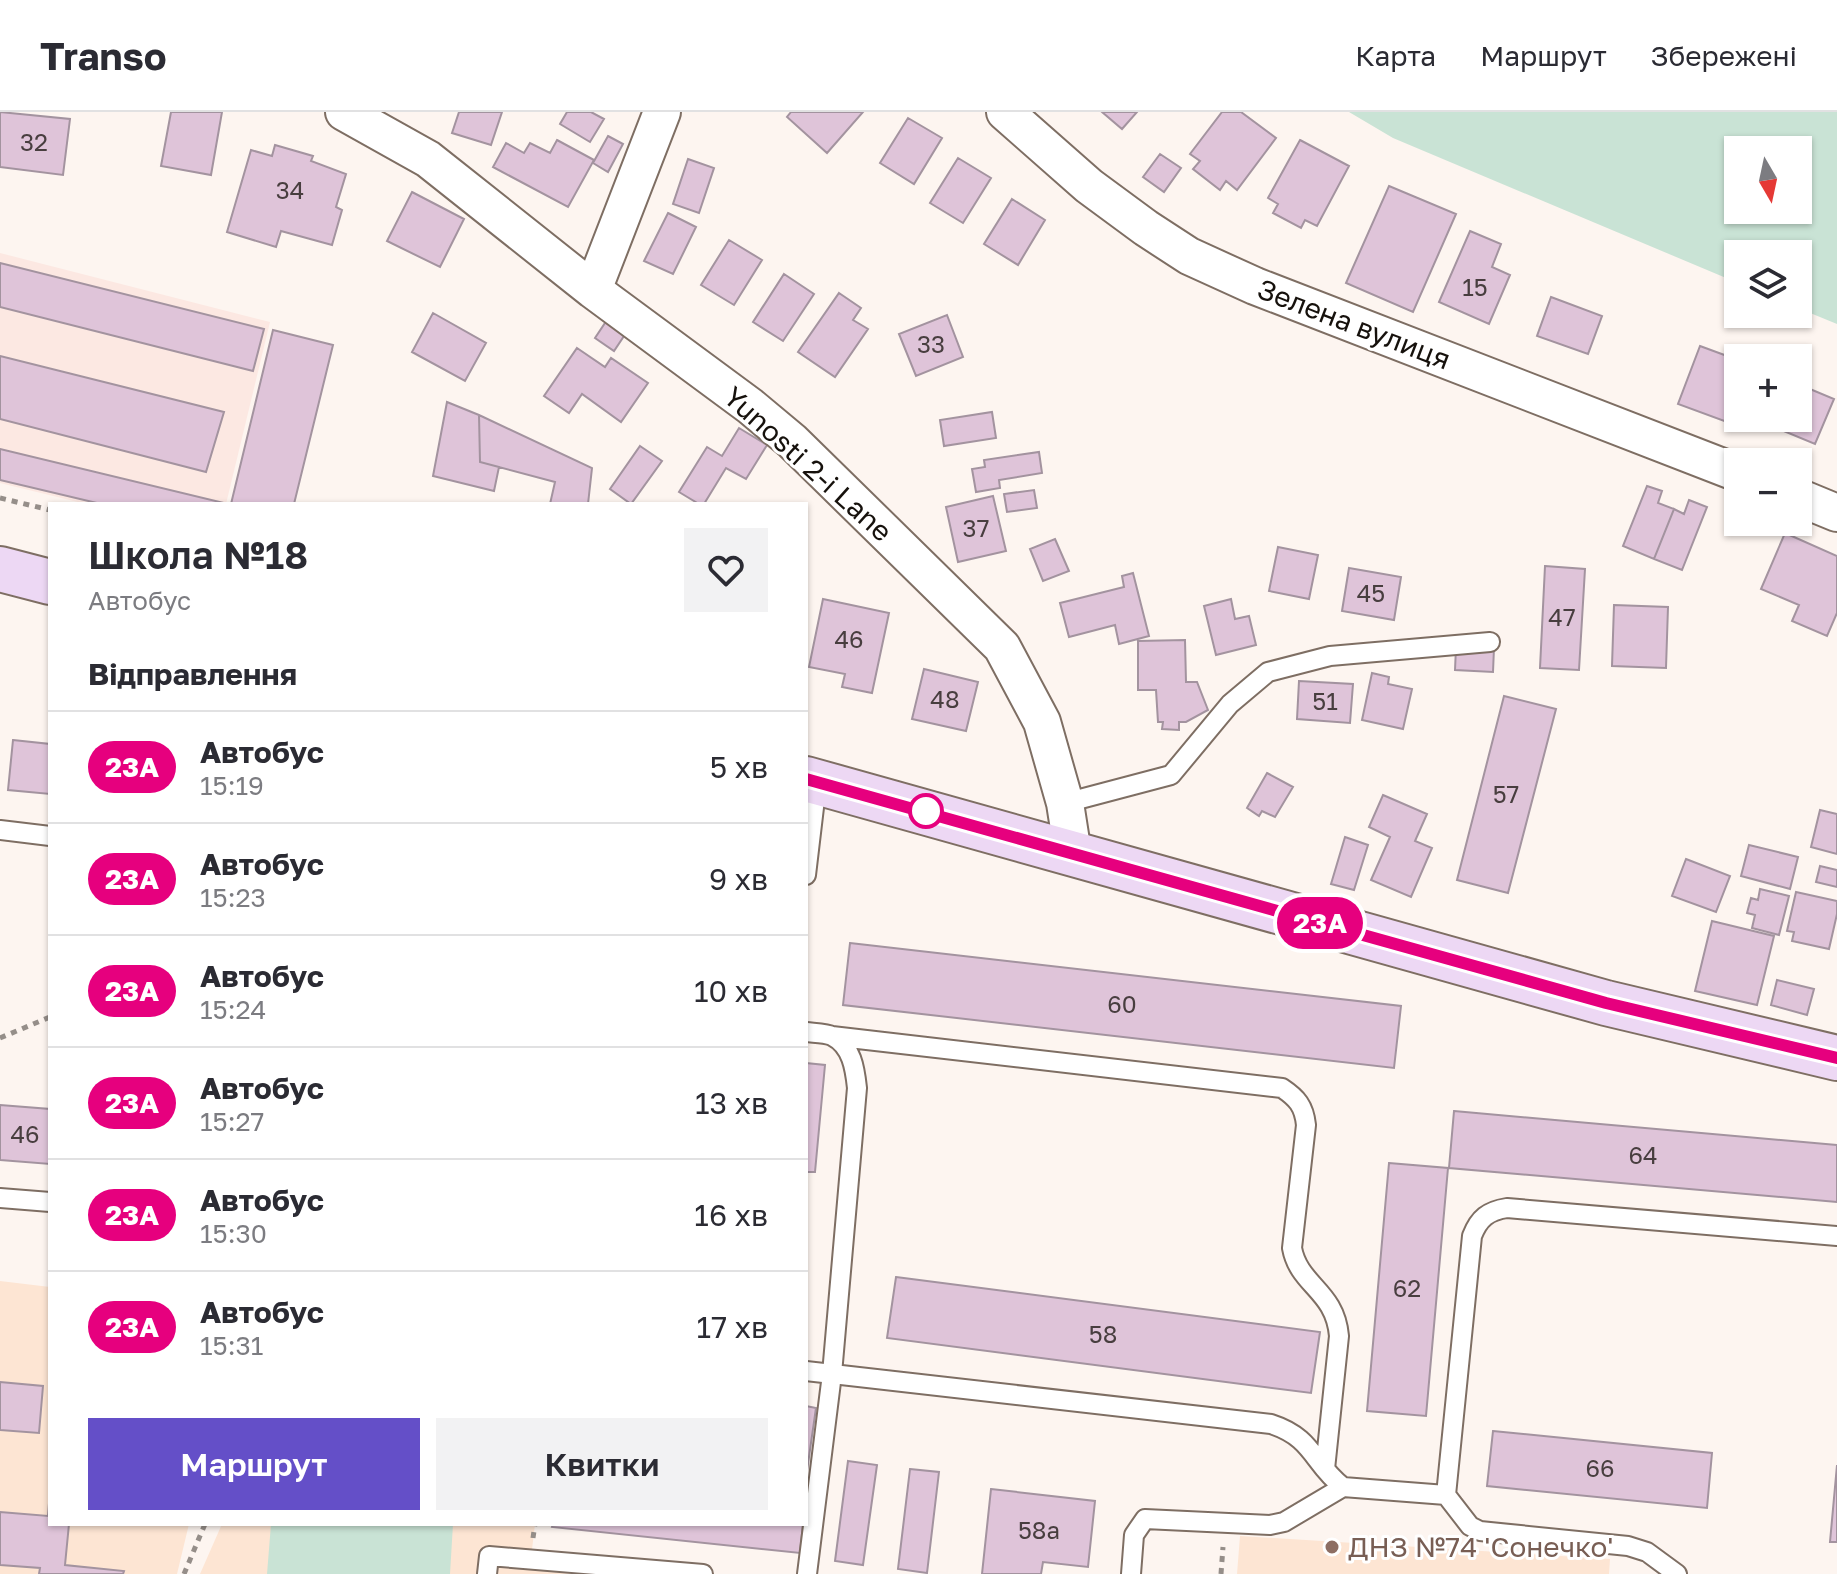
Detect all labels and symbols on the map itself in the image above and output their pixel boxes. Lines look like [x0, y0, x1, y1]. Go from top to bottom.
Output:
house number: 32 [20, 127, 48, 156]
north arrow [1724, 136, 1812, 224]
house number: 34 [276, 175, 304, 204]
street label: Зелена вулиця [1253, 272, 1455, 375]
house number: 15 [1462, 272, 1488, 301]
house number: 33 [917, 329, 945, 358]
street label: Yunosti 2-i Lane [718, 380, 899, 548]
house number: 37 [963, 513, 989, 542]
house number: 45 [1357, 578, 1385, 607]
house number: 47 [1548, 602, 1576, 631]
house number: 46 [834, 624, 864, 653]
house number: 48 [930, 684, 960, 713]
house number: 51 [1312, 686, 1338, 715]
house number: 57 [1493, 779, 1519, 808]
unlabelled marker [909, 794, 943, 828]
line badge: 23А [1274, 897, 1366, 949]
house number: 60 [1107, 989, 1137, 1018]
house number: 46 [10, 1119, 40, 1148]
house number: 64 [1628, 1140, 1658, 1169]
house number: 62 [1393, 1273, 1421, 1302]
house number: 58 [1089, 1319, 1117, 1348]
house number: 66 [1585, 1453, 1615, 1482]
house number: 58а [1018, 1515, 1060, 1544]
place label: ДНЗ №74 'Сонечко' [1348, 1530, 1613, 1563]
marker: ДНЗ №74 'Сонечко' [1323, 1538, 1341, 1556]

